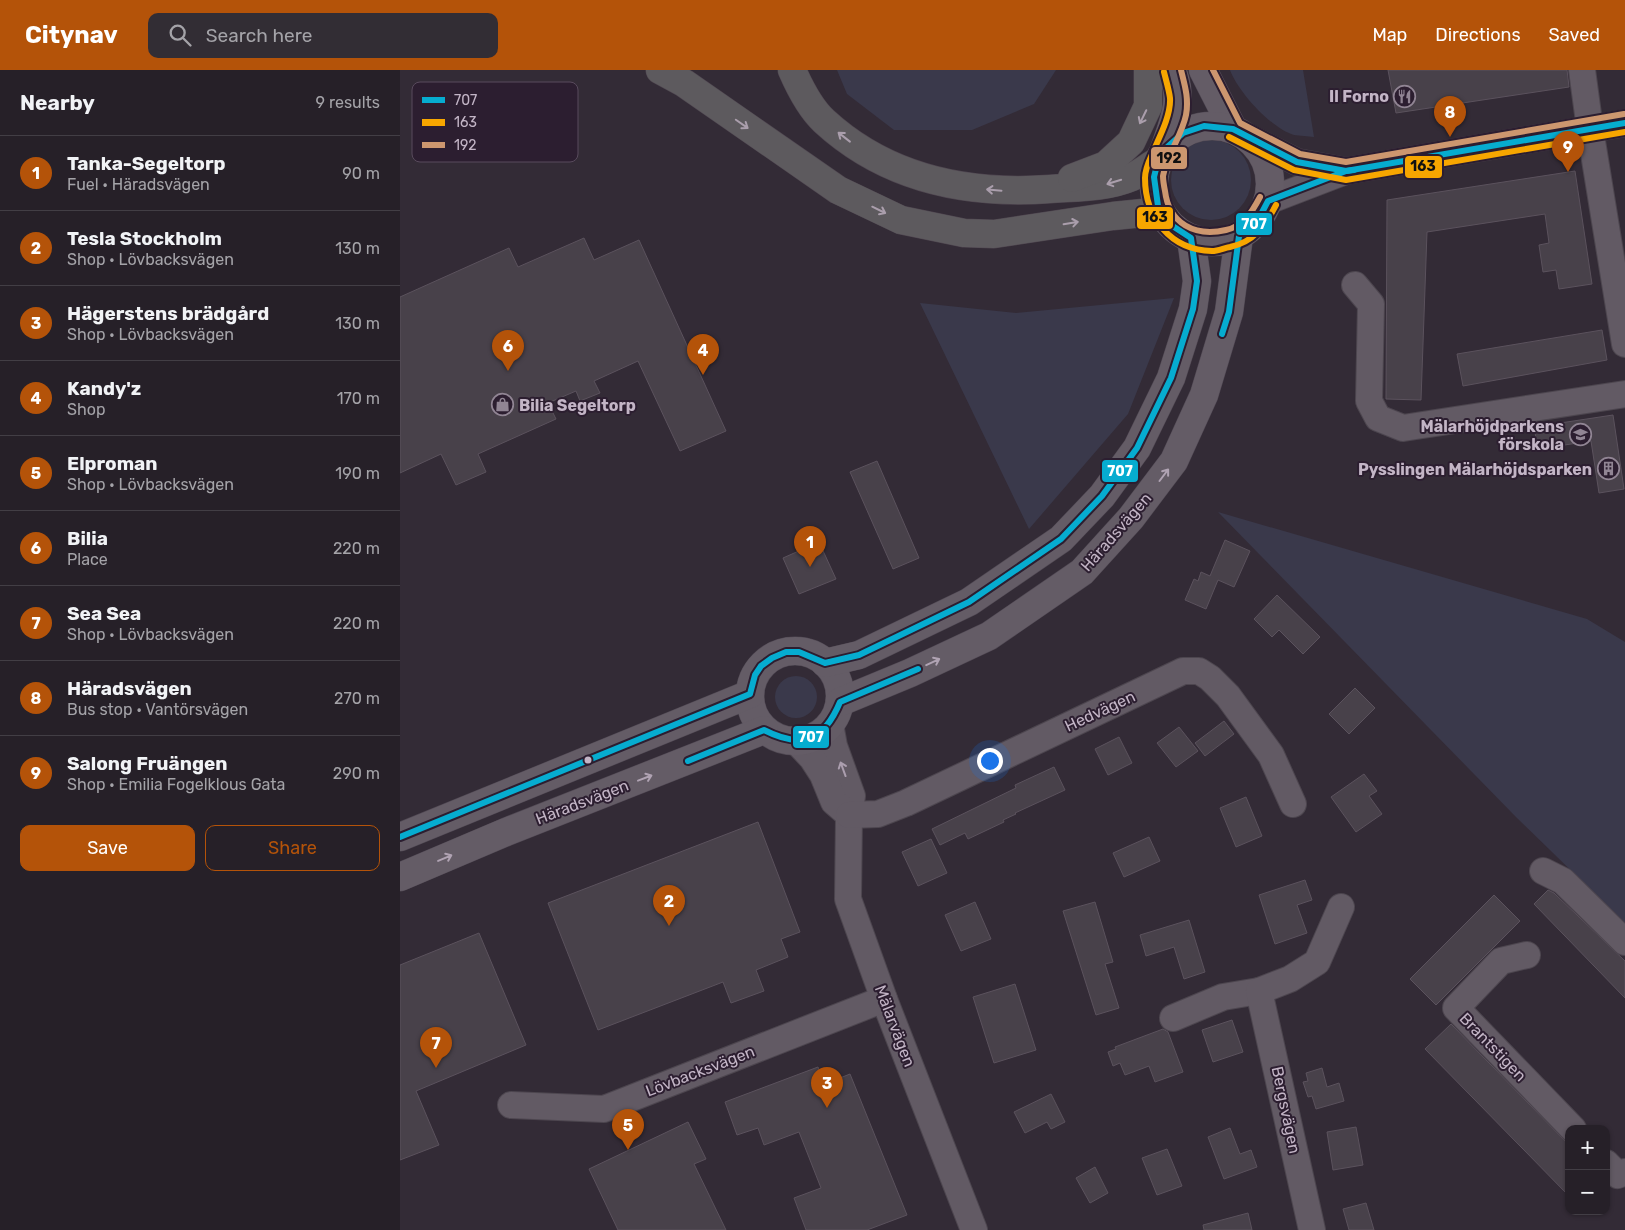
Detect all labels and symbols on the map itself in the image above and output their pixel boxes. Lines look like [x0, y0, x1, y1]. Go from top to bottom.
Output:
legend [412, 82, 578, 162]
restaurant icon: Il Forno [1393, 84, 1417, 108]
place label: Il Forno [1329, 87, 1389, 106]
text: 707 [454, 92, 477, 109]
pin: 8 [1434, 96, 1466, 137]
one-way arrow [1137, 110, 1147, 125]
text: 163 [454, 114, 477, 131]
one-way arrow [735, 119, 749, 129]
one-way arrow [838, 131, 851, 142]
pin: 9 [1552, 131, 1584, 172]
text: 192 [454, 137, 477, 154]
line badge: 192 [1150, 146, 1188, 170]
text: 192 [1156, 150, 1182, 167]
line badge: 163 [1404, 155, 1443, 179]
text: 163 [1410, 158, 1436, 175]
one-way arrow [1107, 178, 1123, 187]
one-way arrow [986, 185, 1002, 195]
one-way arrow [872, 205, 887, 215]
line badge: 163 [1136, 206, 1174, 230]
text: 163 [1142, 209, 1168, 226]
line badge: 707 [1235, 212, 1273, 236]
text: 707 [1241, 216, 1267, 233]
one-way arrow [1063, 217, 1079, 227]
pin: 6 [492, 330, 524, 371]
pin: 4 [687, 334, 719, 375]
shop icon: Bilia Segeltorp [491, 393, 515, 417]
place label: Bilia Segeltorp [519, 396, 636, 415]
place label: Mälarhöjdparkens förskola [1420, 417, 1564, 454]
school or university icon: Mälarhöjdparkens förskola [1568, 423, 1592, 447]
building icon: Pysslingen Mälarhöjdsparken [1596, 457, 1620, 481]
line badge: 707 [1101, 459, 1139, 483]
place label: Pysslingen Mälarhöjdsparken [1358, 460, 1592, 479]
text: 707 [1107, 463, 1133, 480]
one-way arrow [1159, 468, 1169, 482]
street label: Häradsvägen [1077, 489, 1155, 575]
pin: 1 [794, 526, 826, 567]
one-way arrow [925, 657, 940, 667]
street label: Hedvägen [1062, 686, 1138, 736]
line badge: 707 [792, 725, 830, 749]
text: 707 [798, 729, 824, 746]
your location [977, 748, 1003, 774]
unlabelled marker [583, 755, 593, 765]
one-way arrow [838, 762, 847, 778]
one-way arrow [637, 772, 652, 781]
street label: Häradsvägen [533, 776, 631, 828]
one-way arrow [437, 852, 452, 862]
pin: 2 [653, 885, 685, 926]
street label: Mälarvägen [871, 982, 919, 1070]
street label: Brantstigen [1456, 1009, 1530, 1085]
pin: 7 [420, 1027, 452, 1068]
street label: Lövbacksvägen [643, 1041, 757, 1101]
street label: Bergsvägen [1267, 1065, 1305, 1155]
pin: 3 [811, 1067, 843, 1108]
pin: 5 [612, 1109, 644, 1150]

